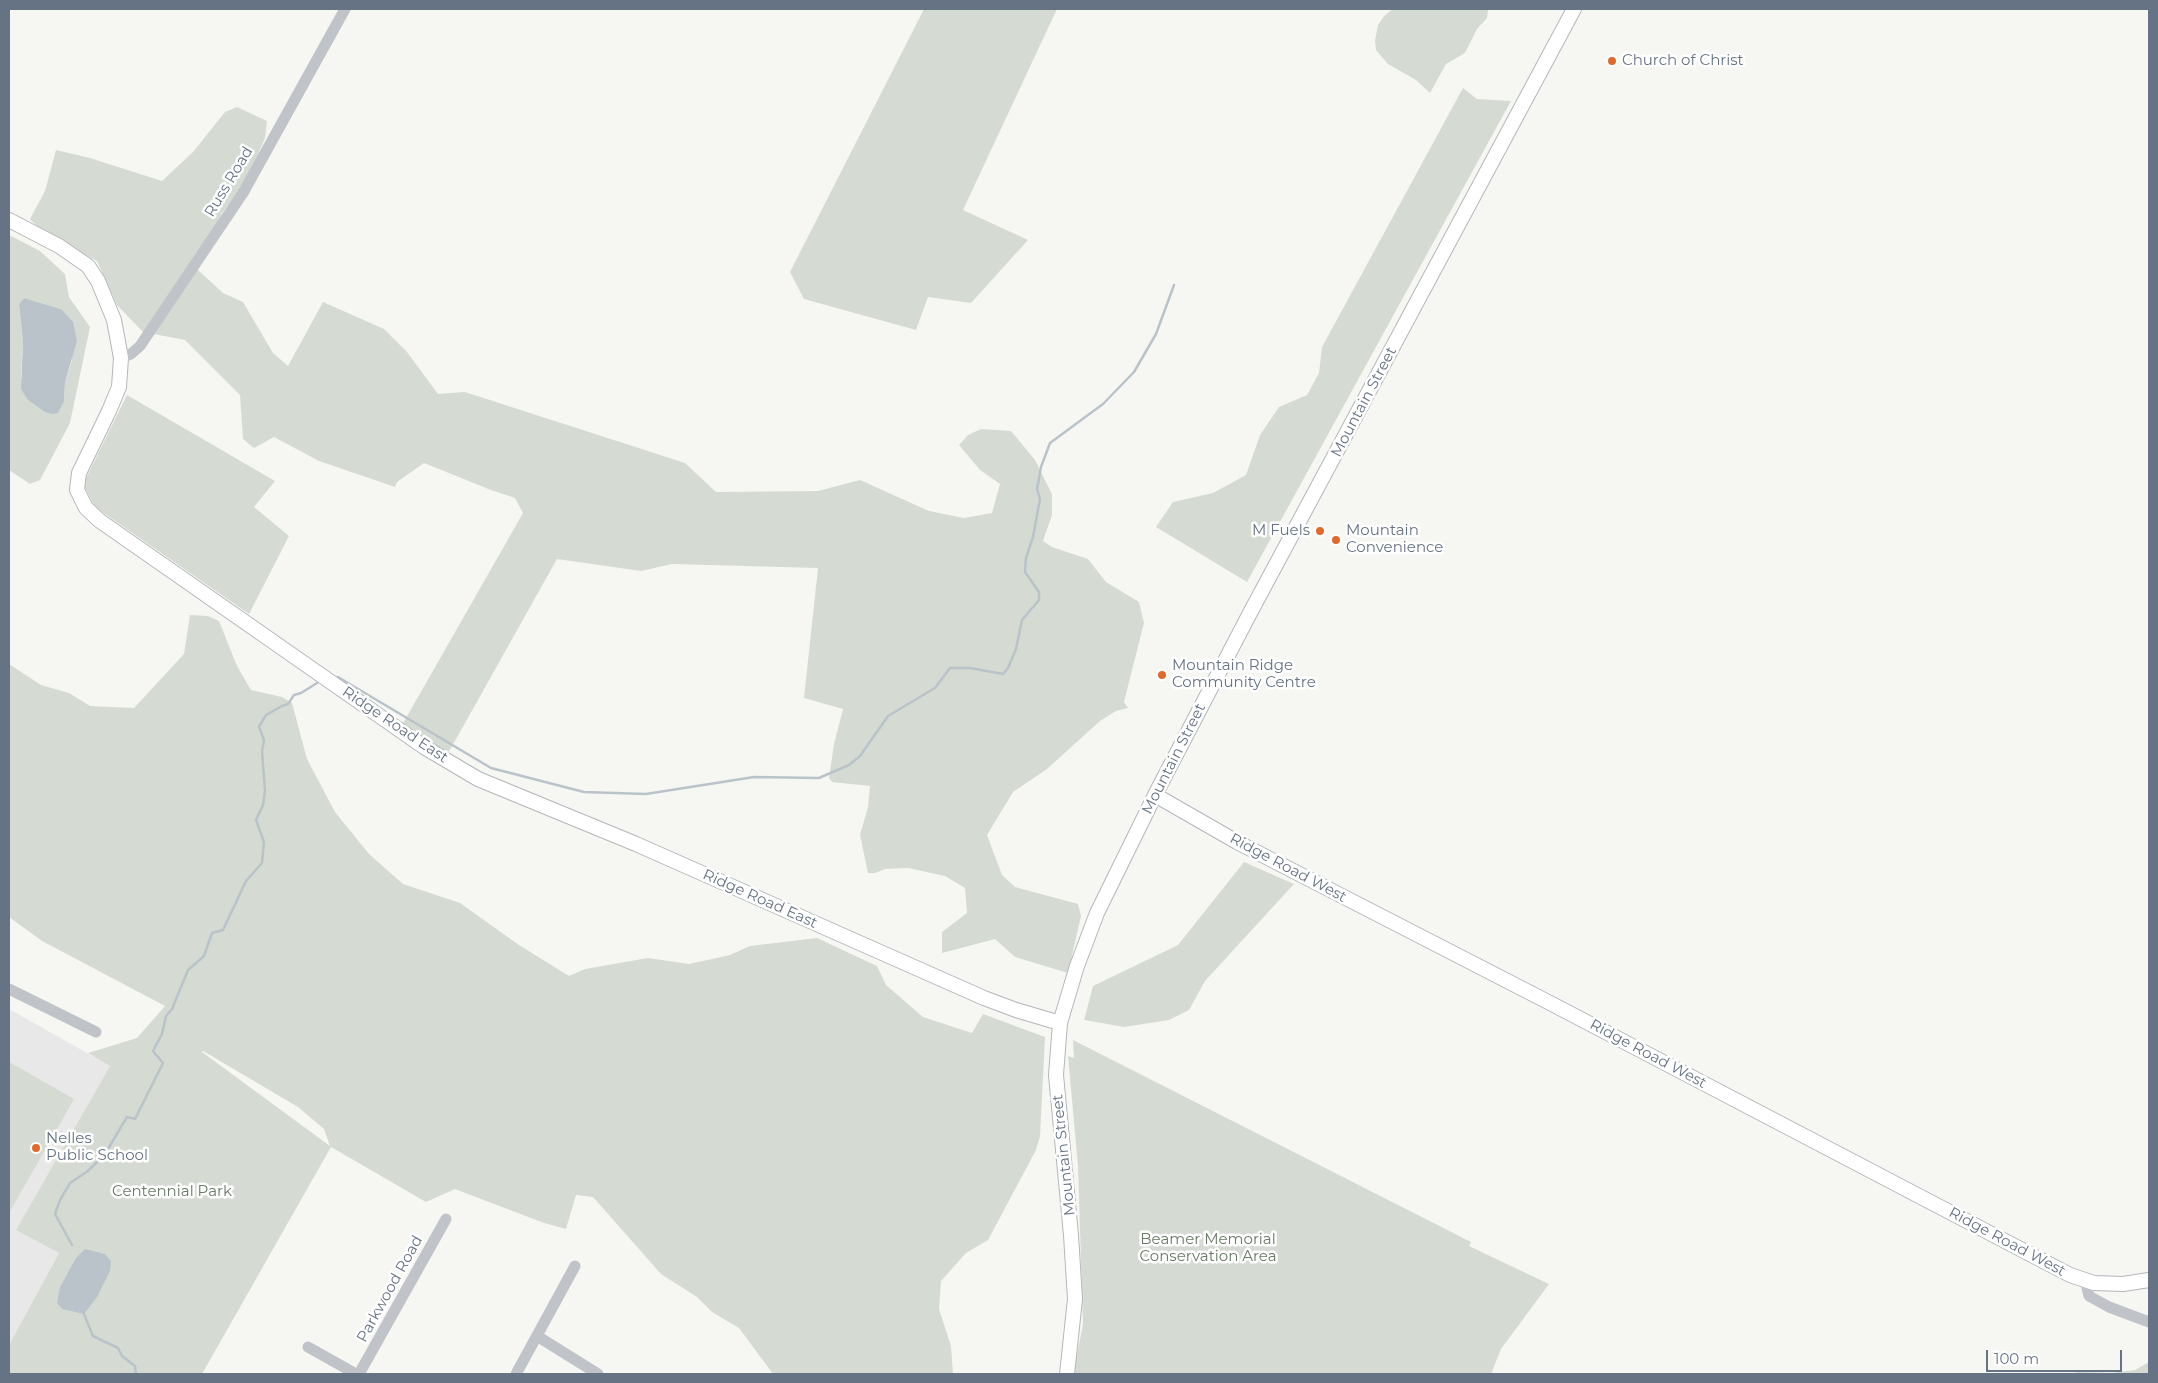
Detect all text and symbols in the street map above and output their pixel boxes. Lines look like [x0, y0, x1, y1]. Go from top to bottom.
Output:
place label: Church of Christ [1622, 52, 1744, 70]
marker: Church of Christ [1606, 55, 1618, 67]
street label: Russ Road [201, 144, 257, 220]
street label: Mountain Street [1327, 344, 1401, 460]
place label: M Fuels [1252, 522, 1310, 540]
place label: Mountain Convenience [1346, 522, 1443, 557]
marker: M Fuels [1314, 525, 1326, 537]
marker: Mountain Convenience [1330, 534, 1342, 546]
place label: Mountain Ridge Community Centre [1172, 657, 1316, 692]
marker: Mountain Ridge Community Centre [1156, 669, 1168, 681]
street label: Ridge Road East [339, 683, 451, 767]
street label: Mountain Street [1138, 701, 1210, 817]
street label: Ridge Road West [1226, 830, 1350, 906]
street label: Ridge Road East [700, 866, 820, 932]
street label: Ridge Road West [1586, 1016, 1710, 1092]
street label: Mountain Street [1049, 1093, 1079, 1217]
place label: Nelles Public School [46, 1130, 148, 1165]
marker: Nelles Public School [30, 1142, 42, 1154]
park label: Centennial Park [112, 1183, 232, 1201]
street label: Ridge Road West [1945, 1204, 2069, 1280]
park label: Beamer Memorial Conservation Area [1139, 1231, 1277, 1266]
street label: Parkwood Road [353, 1233, 427, 1345]
scale bar [1988, 1340, 2124, 1372]
text: 100 m [1994, 1349, 2039, 1368]

